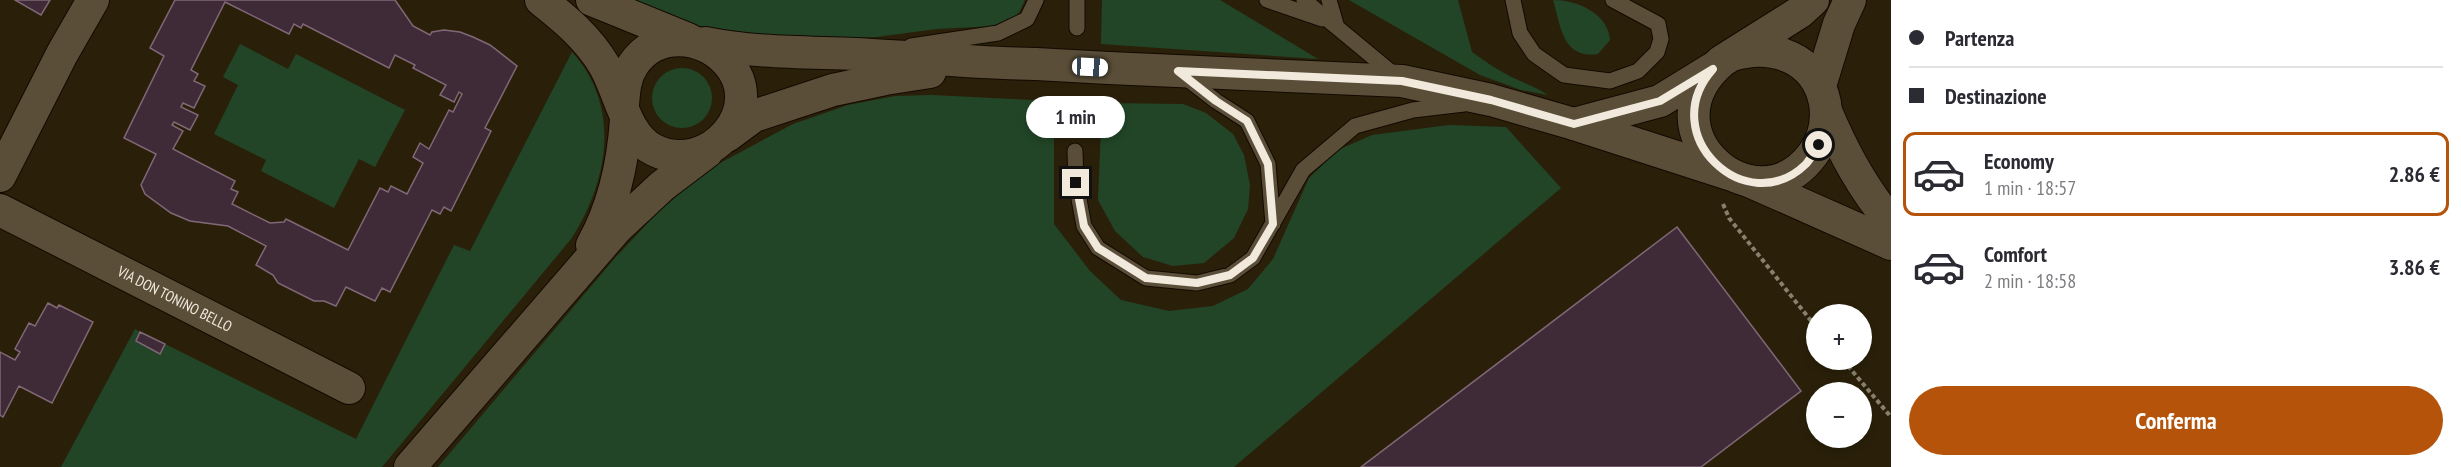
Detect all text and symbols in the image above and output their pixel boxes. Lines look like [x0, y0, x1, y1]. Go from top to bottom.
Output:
text: Partenza [1945, 24, 2014, 52]
car [1072, 57, 1108, 77]
text: Destinazione [1945, 82, 2047, 110]
callout: 1 min [1026, 96, 1126, 138]
text: 1 min [1055, 104, 1096, 130]
route start [1805, 131, 1832, 158]
icon: car [1912, 147, 1966, 201]
text: Economy [1984, 147, 2054, 175]
text: 2.86 € [2389, 160, 2440, 188]
route end [1062, 169, 1089, 196]
text: 1 min · 18:57 [1984, 175, 2076, 201]
icon: car [1912, 240, 1966, 294]
text: Comfort [1984, 240, 2047, 268]
text: 3.86 € [2389, 253, 2440, 281]
street label: VIA DON TONINO BELLO [113, 261, 235, 336]
text: 2 min · 18:58 [1984, 268, 2076, 294]
map controls [1806, 304, 1872, 448]
button: + [1806, 304, 1872, 370]
button: − [1806, 382, 1872, 448]
button: Conferma [1909, 386, 2443, 455]

